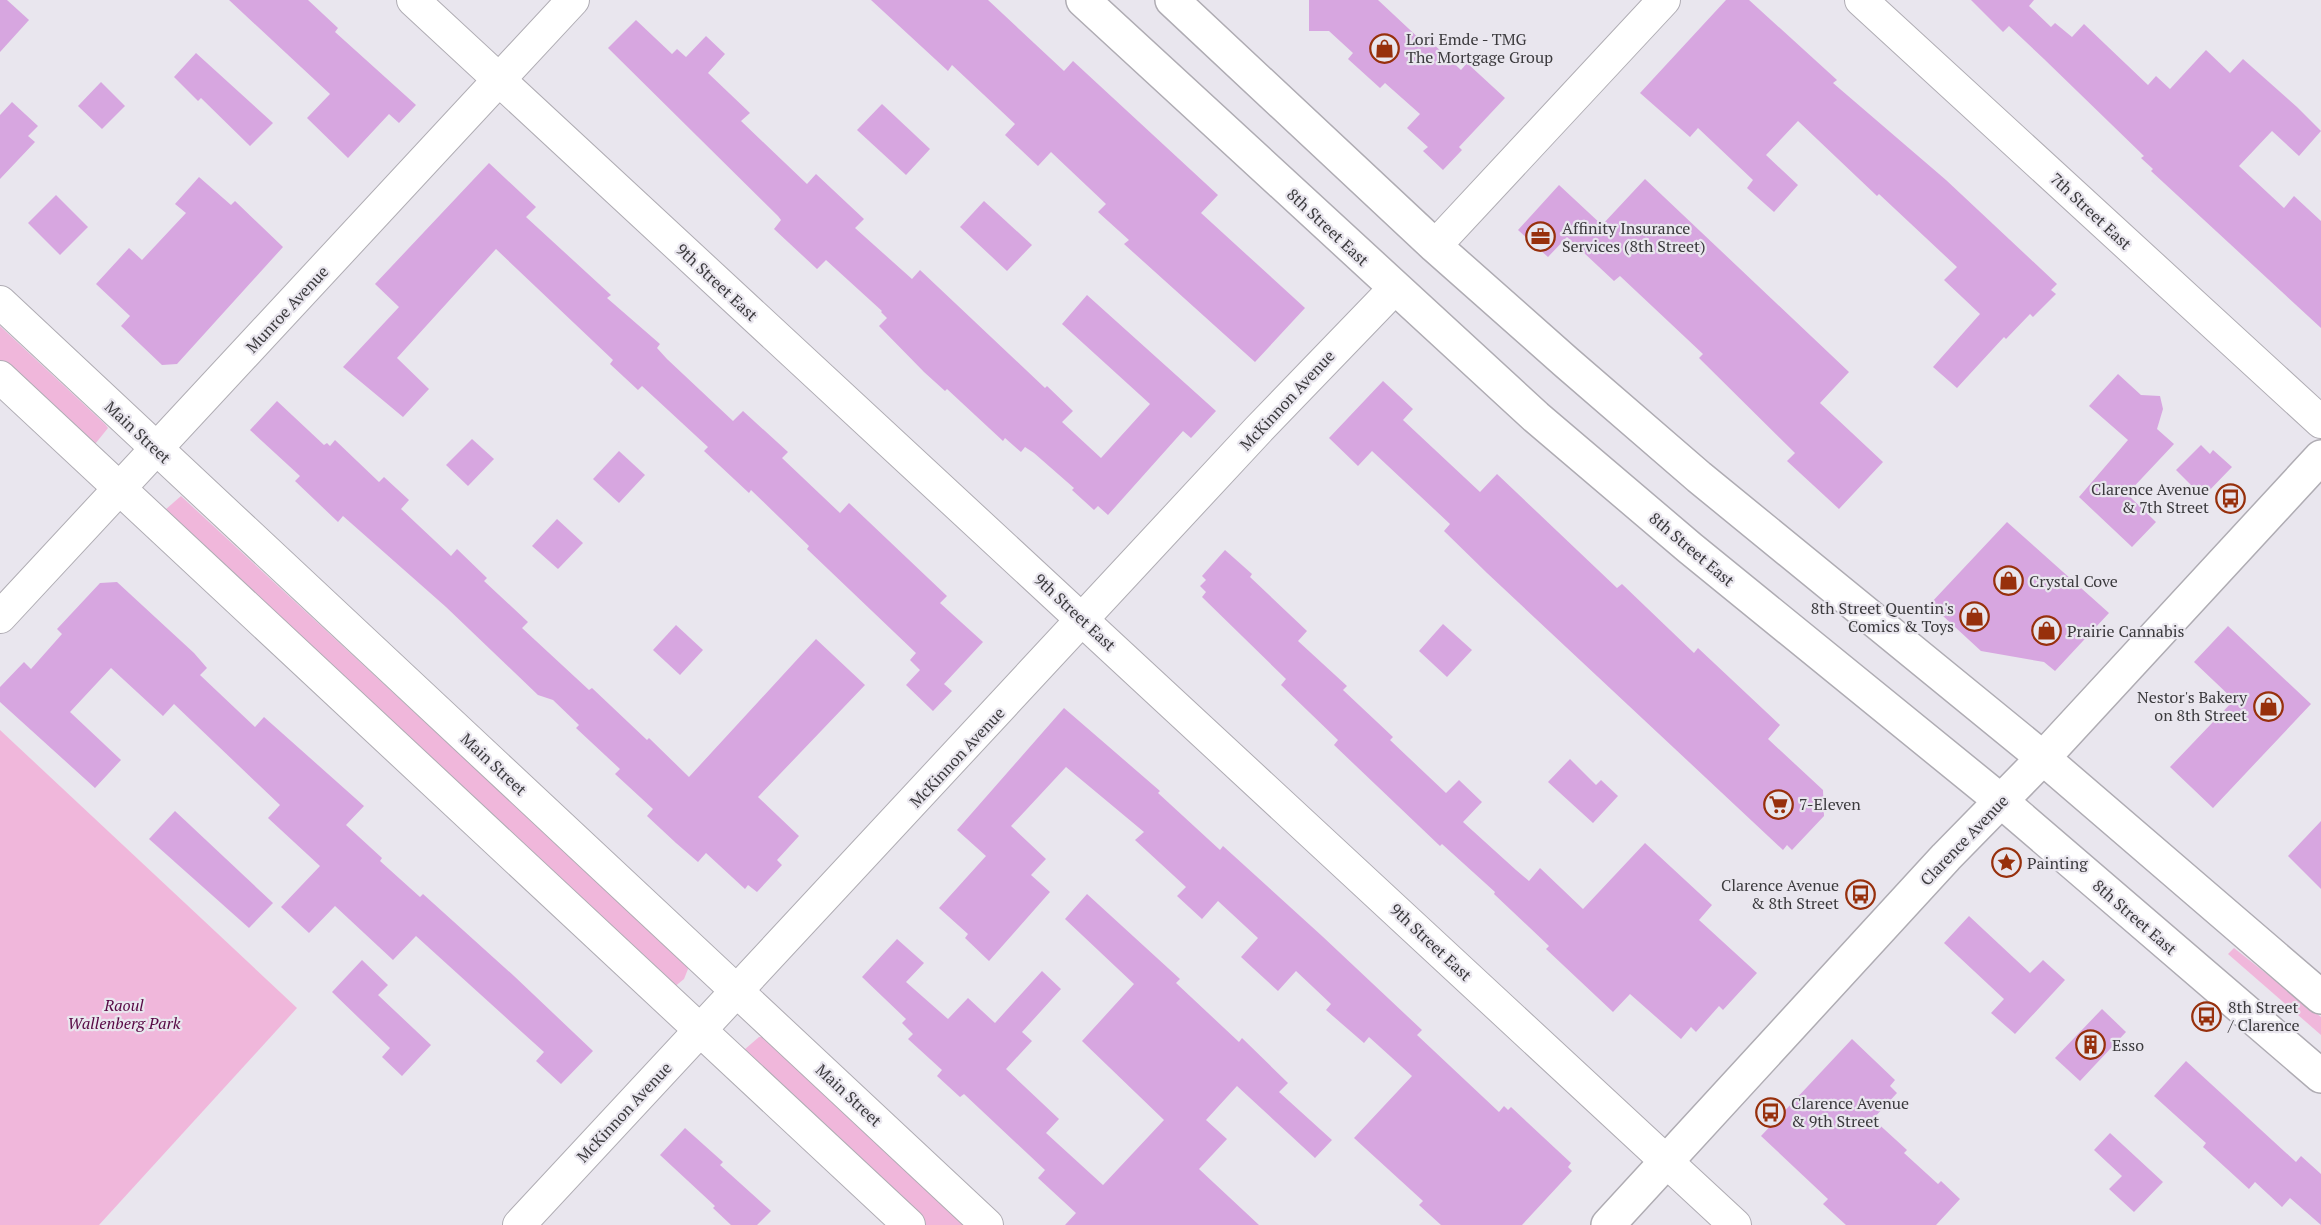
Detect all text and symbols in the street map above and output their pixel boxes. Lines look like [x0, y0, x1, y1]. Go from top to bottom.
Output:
place label: Lori Emde - TMG The Mortgage Group [1406, 28, 1553, 68]
shop icon: Lori Emde - TMG The Mortgage Group [1369, 32, 1401, 64]
street label: 7th Street East [2046, 168, 2137, 255]
street label: 8th Street East [1282, 183, 1374, 271]
place label: Affinity Insurance Services (8th Street) [1562, 217, 1705, 257]
office icon: Affinity Insurance Services (8th Street) [1525, 221, 1557, 253]
street label: 9th Street East [671, 238, 763, 326]
street label: Munroe Avenue [241, 261, 333, 357]
street label: McKinnon Avenue [1235, 345, 1339, 455]
street label: Main Street [100, 396, 176, 468]
place label: Clarence Avenue & 7th Street [2091, 478, 2209, 518]
bus stop icon: Clarence Avenue & 7th Street [2214, 482, 2246, 514]
street label: 8th Street East [1645, 507, 1739, 591]
shop icon: Crystal Cove [1992, 565, 2024, 597]
street label: 9th Street East [1029, 568, 1121, 656]
place label: Crystal Cove [2029, 570, 2118, 592]
place label: 8th Street Quentin's Comics & Toys [1811, 597, 1954, 637]
shop icon: 8th Street Quentin's Comics & Toys [1959, 601, 1991, 633]
shop icon: Prairie Cannabis [2030, 615, 2062, 647]
place label: Prairie Cannabis [2067, 620, 2184, 642]
place label: Nestor's Bakery on 8th Street [2137, 686, 2248, 726]
shop icon: Nestor's Bakery on 8th Street [2252, 690, 2284, 722]
street label: McKinnon Avenue [905, 702, 1009, 812]
street label: Main Street [456, 728, 532, 800]
supermarket icon: 7-Eleven [1762, 788, 1794, 820]
street label: Clarence Avenue [1915, 790, 2013, 890]
place label: 7-Eleven [1799, 793, 1861, 815]
place icon: Painting [1990, 847, 2022, 879]
place label: Painting [2027, 852, 2088, 874]
place label: Clarence Avenue & 8th Street [1721, 874, 1839, 914]
street label: 8th Street East [2088, 874, 2182, 960]
bus stop icon: Clarence Avenue & 8th Street [1844, 878, 1876, 910]
street label: 9th Street East [1385, 898, 1477, 986]
park label: Raoul Wallenberg Park [68, 994, 181, 1034]
place label: 8th Street / Clarence [2227, 996, 2300, 1036]
bus stop icon: 8th Street / Clarence [2191, 1000, 2223, 1032]
building icon: Esso [2075, 1029, 2107, 1061]
place label: Esso [2112, 1034, 2144, 1056]
street label: McKinnon Avenue [572, 1057, 676, 1167]
street label: Main Street [811, 1059, 887, 1131]
place label: Clarence Avenue & 9th Street [1791, 1092, 1909, 1132]
bus stop icon: Clarence Avenue & 9th Street [1754, 1096, 1786, 1128]

